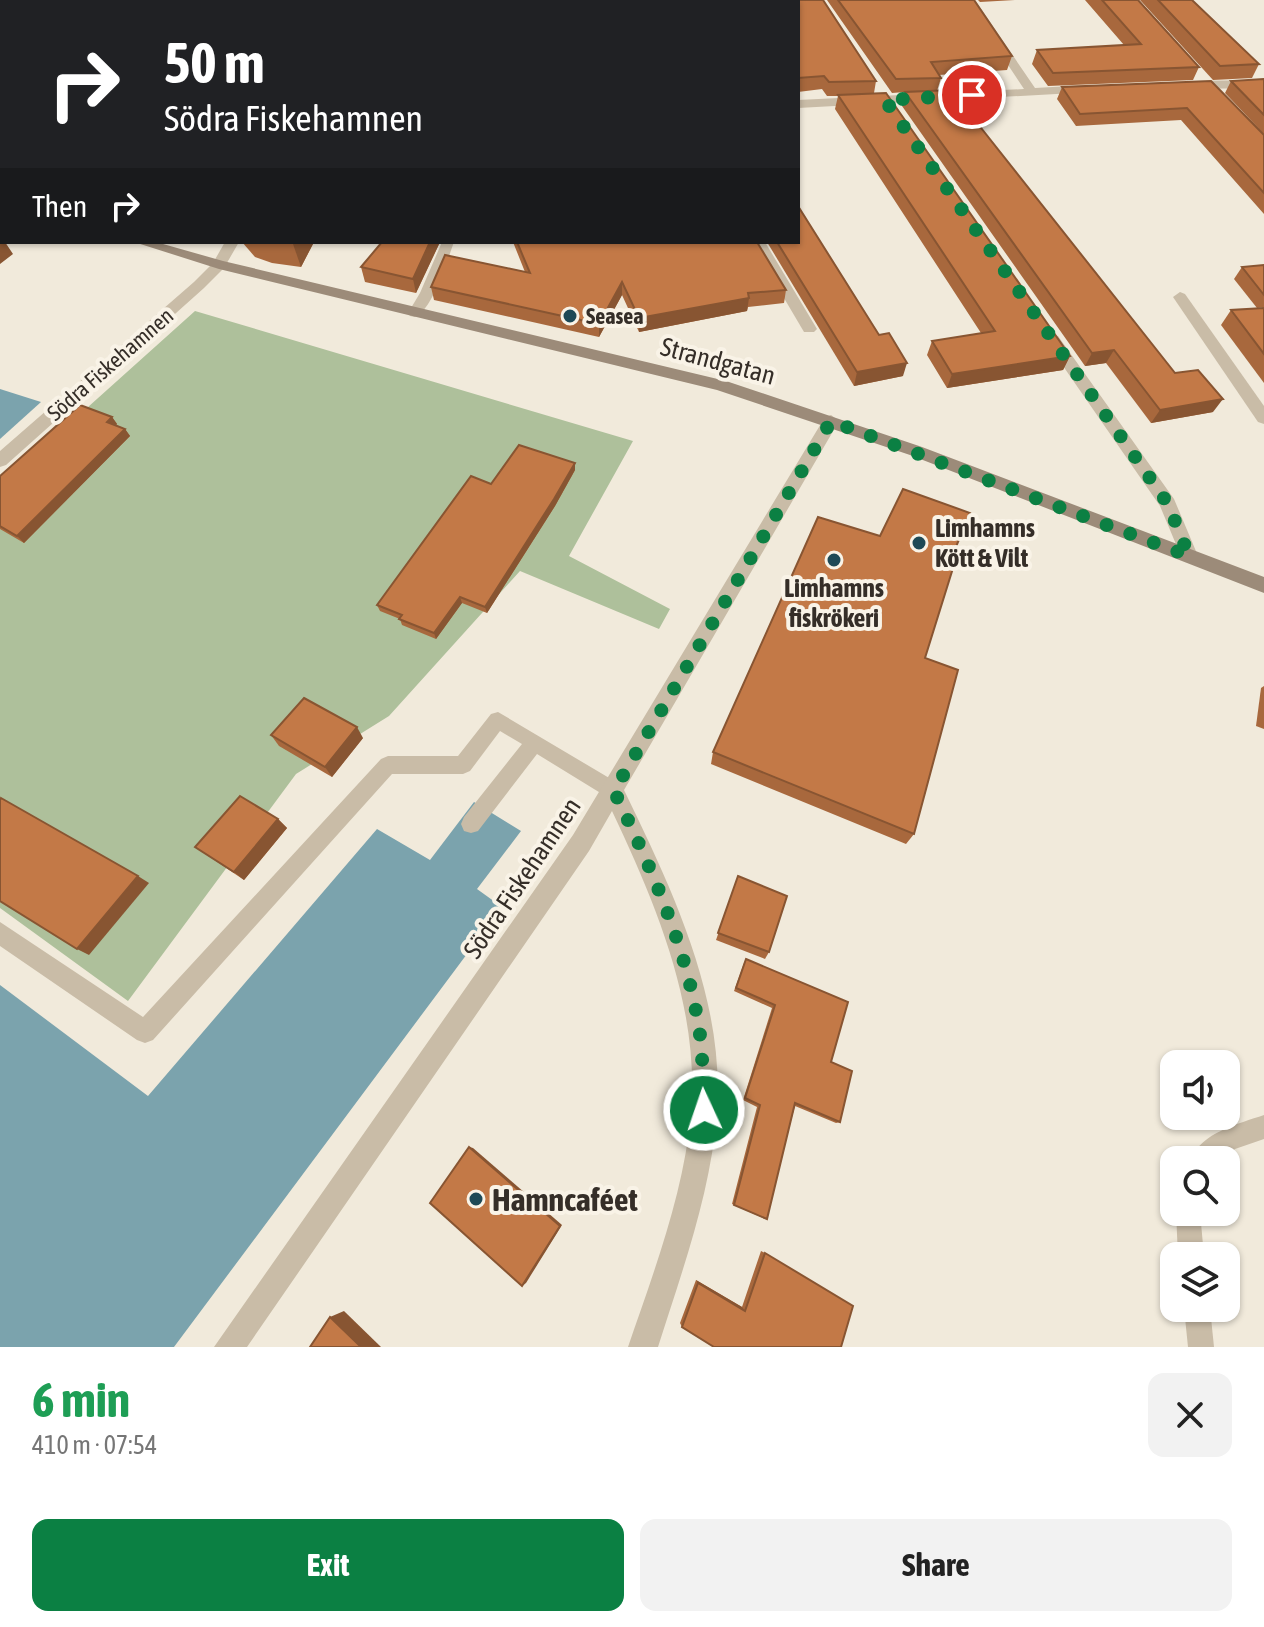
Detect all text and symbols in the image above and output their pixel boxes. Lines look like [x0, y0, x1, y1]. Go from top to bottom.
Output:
text: 50 m [164, 31, 265, 95]
icon: right [32, 32, 136, 136]
pin [938, 61, 1006, 129]
icon: arrive [950, 73, 994, 117]
text: Södra Fiskehamnen [164, 97, 423, 139]
icon: right [103, 184, 147, 228]
text: Then [32, 189, 87, 223]
street label: Södra Fiskehamnen [42, 302, 178, 426]
place label: Seasea [586, 303, 643, 329]
marker: Seasea [561, 307, 579, 325]
street label: Strandgatan [657, 331, 779, 391]
place label: Limhamns Kött & Vilt [935, 513, 1035, 573]
marker: Limhamns Kött & Vilt [910, 534, 928, 552]
marker: Limhamns fiskrökeri [825, 551, 843, 569]
place label: Limhamns fiskrökeri [784, 573, 884, 633]
street label: Södra Fiskehamnen [457, 792, 587, 964]
map controls [1160, 1050, 1240, 1322]
button: sound [1160, 1050, 1240, 1130]
position arrow [662, 1068, 746, 1152]
button: search [1160, 1146, 1240, 1226]
place label: Hamncaféet [492, 1181, 638, 1218]
marker: Hamncaféet [467, 1190, 485, 1208]
button: layers [1160, 1242, 1240, 1322]
text: 6 min [32, 1372, 130, 1427]
button: close [1148, 1373, 1232, 1457]
text: 410 m · 07:54 [32, 1430, 157, 1460]
button: Exit [32, 1519, 624, 1611]
button: Share [640, 1519, 1232, 1611]

